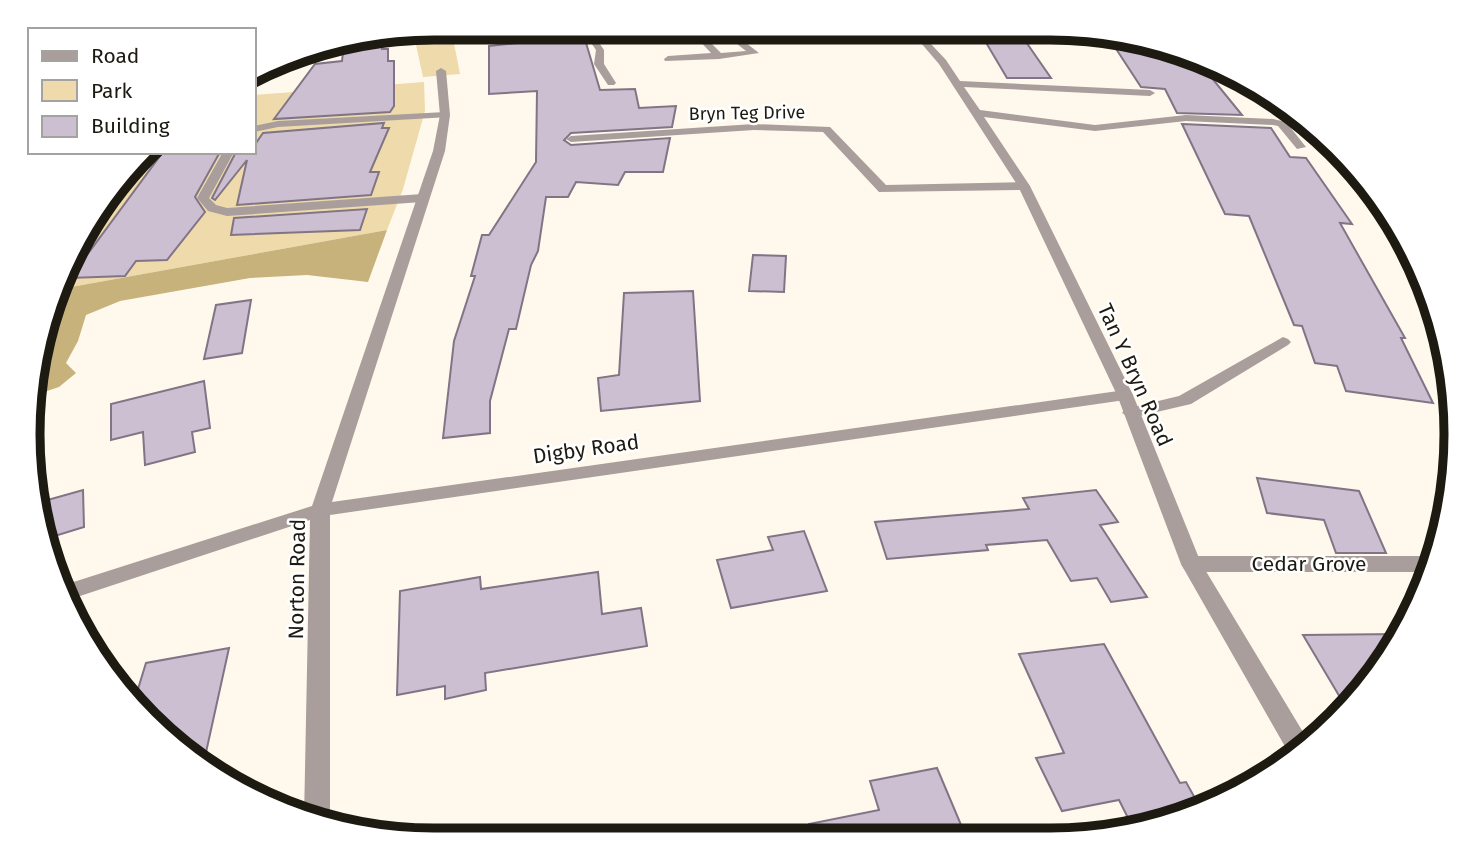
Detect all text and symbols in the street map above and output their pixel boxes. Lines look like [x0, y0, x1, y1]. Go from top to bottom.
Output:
legend [28, 28, 256, 154]
text: Road [91, 43, 139, 69]
text: Park [91, 78, 133, 104]
street label: Bryn Teg Drive [689, 101, 805, 125]
text: Building [91, 113, 170, 139]
street label: Tan Y Bryn Road [1092, 299, 1178, 451]
street label: Digby Road [531, 429, 641, 469]
street label: Norton Road [283, 519, 311, 639]
street label: Cedar Grove [1251, 551, 1367, 577]

